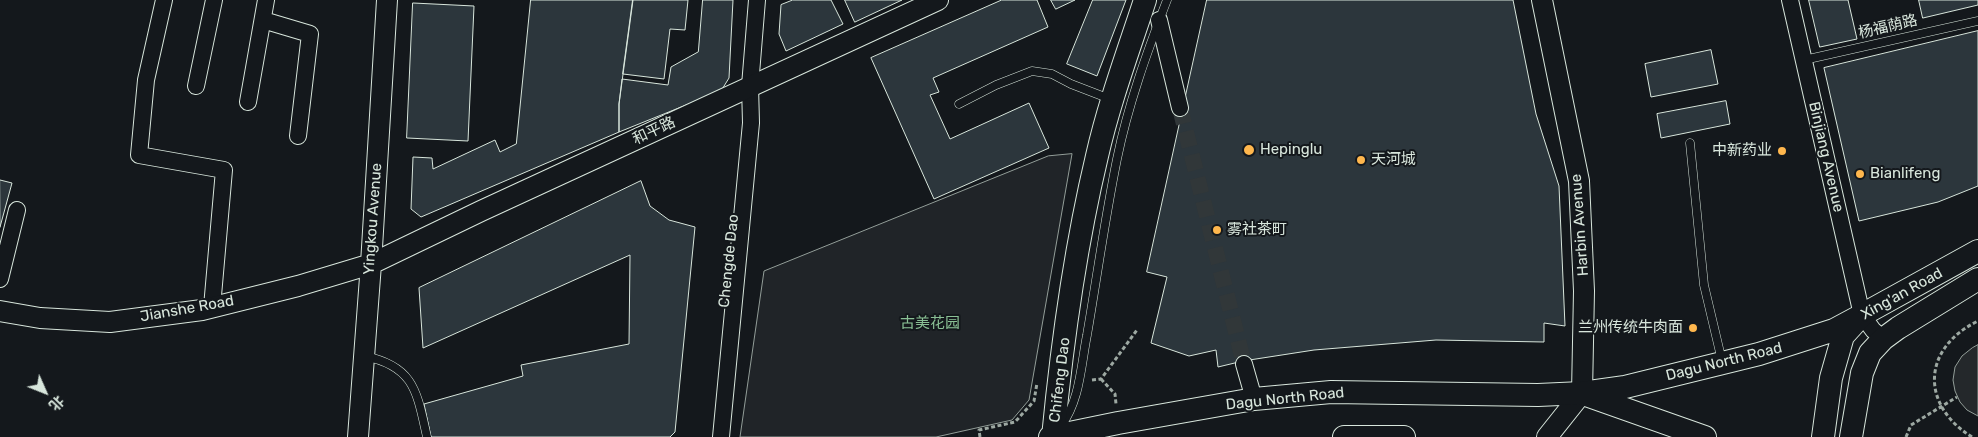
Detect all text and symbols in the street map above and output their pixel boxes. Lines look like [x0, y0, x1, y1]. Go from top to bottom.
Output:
street label: 杨福荫路 [1857, 11, 1919, 43]
street label: Binjiang Avenue [1805, 100, 1847, 214]
street label: 和平路 [630, 113, 678, 149]
place label: Hepinglu [1260, 141, 1322, 159]
place label: 中新药业 [1712, 142, 1772, 160]
marker: Hepinglu [1242, 143, 1256, 157]
marker: 中新药业 [1776, 145, 1788, 157]
place label: 天河城 [1371, 151, 1416, 169]
marker: 天河城 [1355, 154, 1367, 166]
street label: Yingkou Avenue [360, 162, 386, 276]
place label: Bianlifeng [1870, 165, 1940, 183]
marker: Bianlifeng [1854, 168, 1866, 180]
street label: Harbin Avenue [1567, 173, 1593, 277]
street label: Chengde Dao [715, 213, 743, 309]
place label: 雾社茶町 [1227, 221, 1287, 239]
marker: 雾社茶町 [1211, 224, 1223, 236]
street label: Xing'an Road [1858, 264, 1946, 324]
street label: Jianshe Road [139, 292, 235, 326]
park label: 古美花园 [900, 315, 960, 333]
place label: 兰州传统牛肉面 [1578, 319, 1683, 337]
marker: 兰州传统牛肉面 [1687, 322, 1699, 334]
street label: Chifeng Dao [1046, 336, 1074, 424]
street label: Dagu North Road [1664, 339, 1784, 385]
north arrow [20, 367, 70, 417]
street label: Dagu North Road [1225, 384, 1345, 414]
text: 北 [45, 392, 67, 414]

